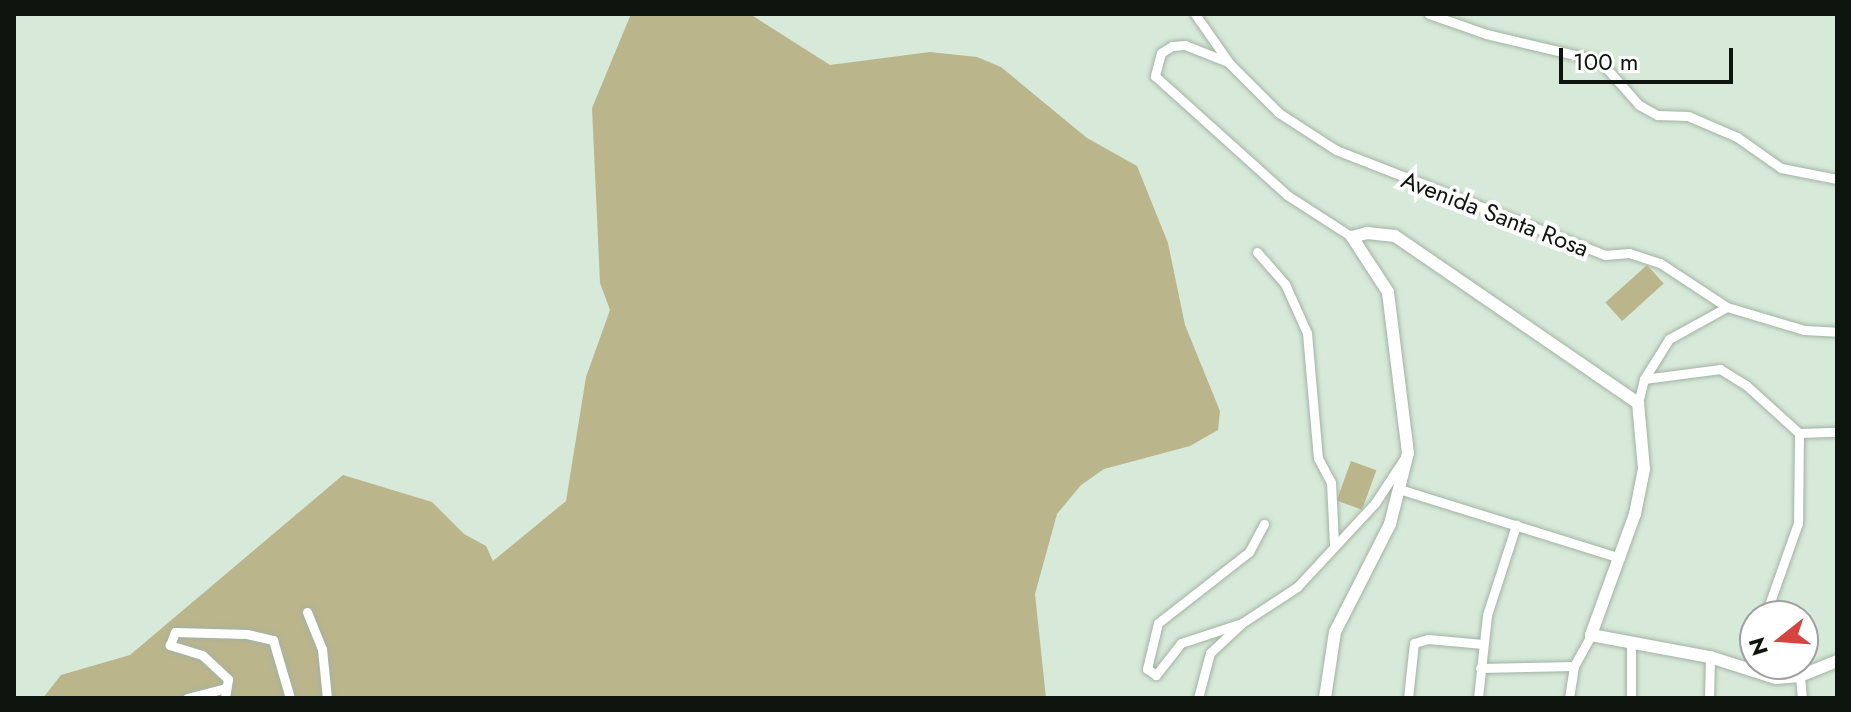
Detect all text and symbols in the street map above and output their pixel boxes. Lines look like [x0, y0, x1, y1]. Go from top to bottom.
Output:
scale bar [1563, 32, 1737, 82]
text: 100 m [1573, 44, 1639, 79]
street label: Avenida Santa Rosa [1397, 165, 1593, 263]
north arrow [1739, 600, 1819, 680]
text: N [1740, 633, 1776, 659]

